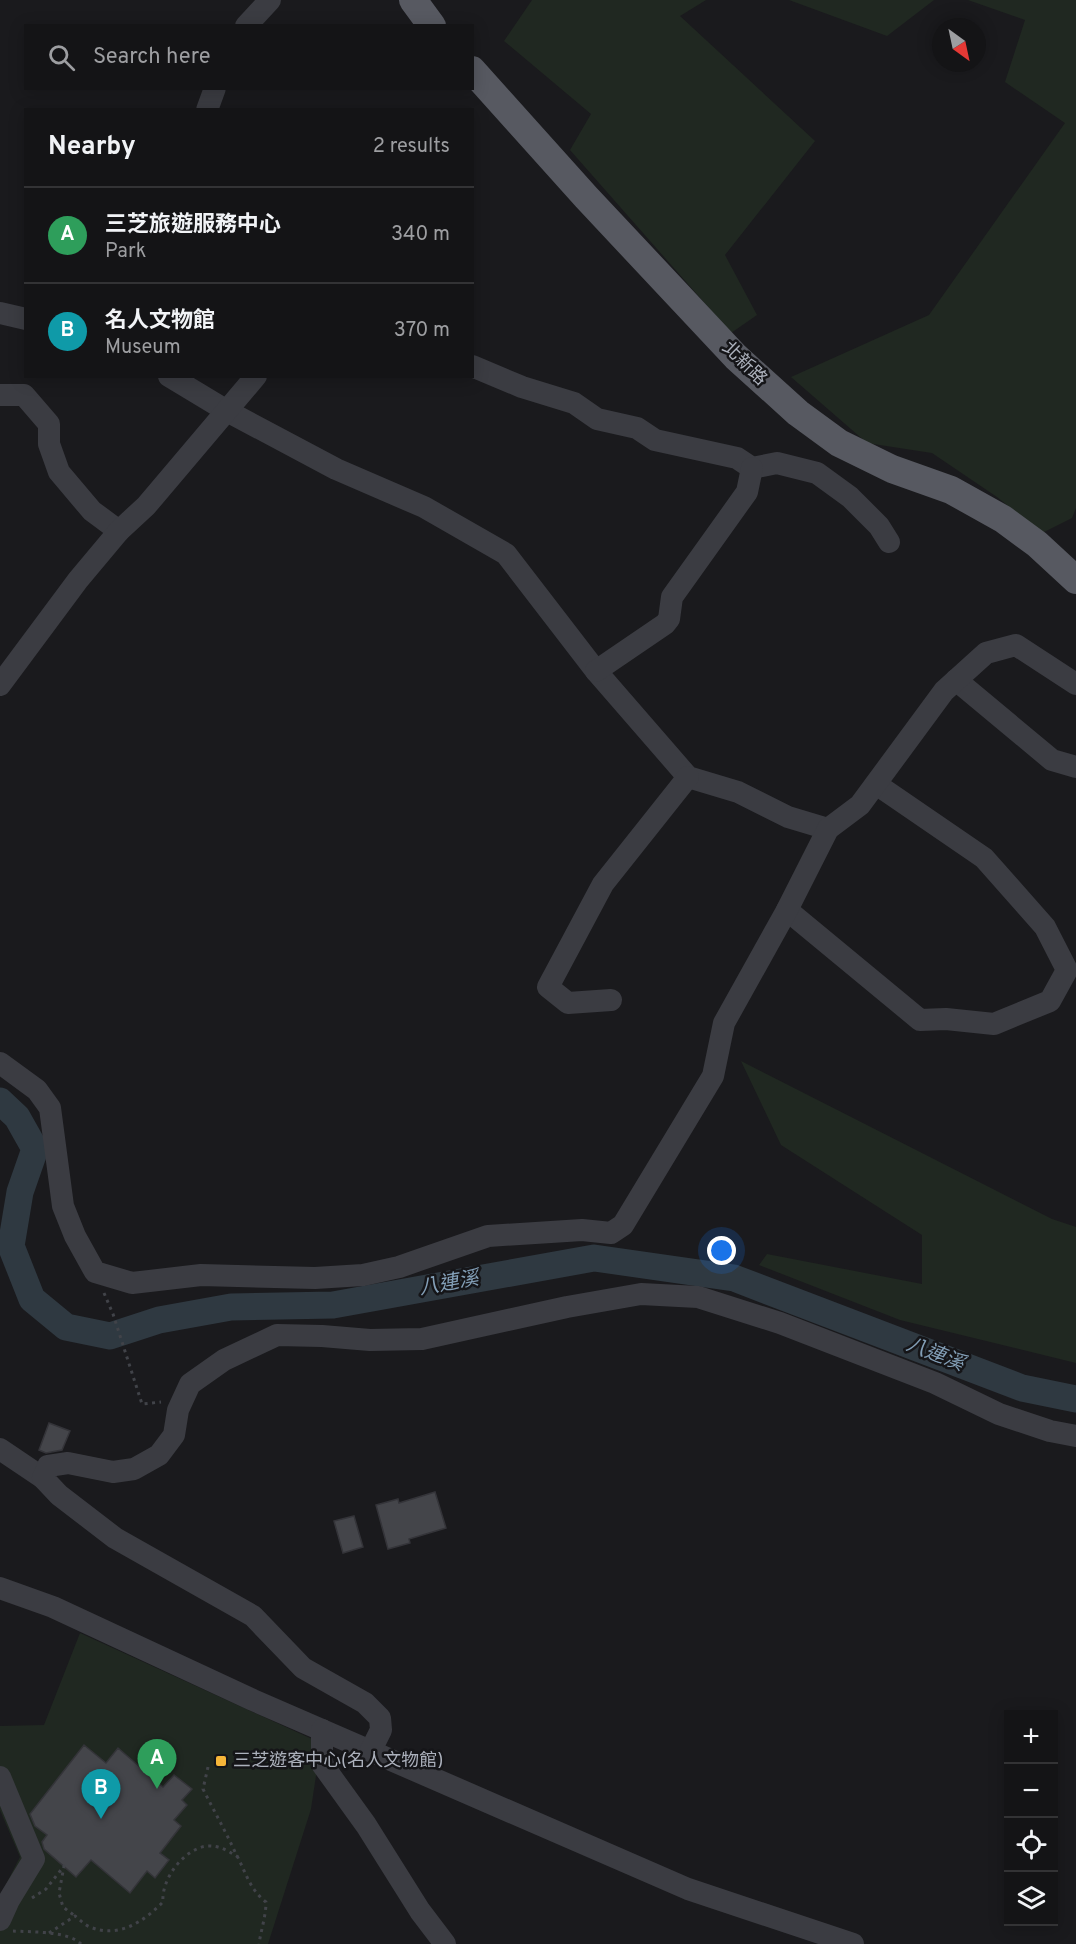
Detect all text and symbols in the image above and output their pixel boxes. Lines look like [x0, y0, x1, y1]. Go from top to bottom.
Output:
north arrow [932, 18, 986, 72]
search box [24, 24, 474, 90]
icon: search [45, 41, 78, 74]
text: Search here [93, 44, 211, 71]
text: Nearby [48, 131, 136, 164]
text: 2 results [373, 134, 450, 160]
text: 三芝旅遊服務中心 [105, 212, 281, 239]
text: A [60, 222, 75, 248]
text: 340 m [391, 222, 450, 248]
text: Park [105, 239, 146, 265]
text: 名人文物館 [105, 308, 215, 335]
text: B [61, 318, 74, 344]
text: 370 m [394, 318, 450, 344]
text: Museum [105, 335, 181, 361]
street label: 北新路 [717, 337, 771, 391]
your location [707, 1236, 736, 1265]
water label: 八連溪 [417, 1265, 484, 1302]
water label: 八連溪 [902, 1332, 970, 1379]
map controls [1004, 1710, 1058, 1926]
button: + [1004, 1710, 1058, 1764]
pin: A [138, 1740, 176, 1789]
place label: 三芝遊客中心(名人文物館) [233, 1750, 443, 1773]
marker: 三芝遊客中心(名人文物館) [214, 1754, 228, 1768]
button: − [1004, 1764, 1058, 1818]
pin: B [82, 1770, 120, 1819]
button: locate [1004, 1818, 1058, 1872]
button: layers [1004, 1872, 1058, 1926]

